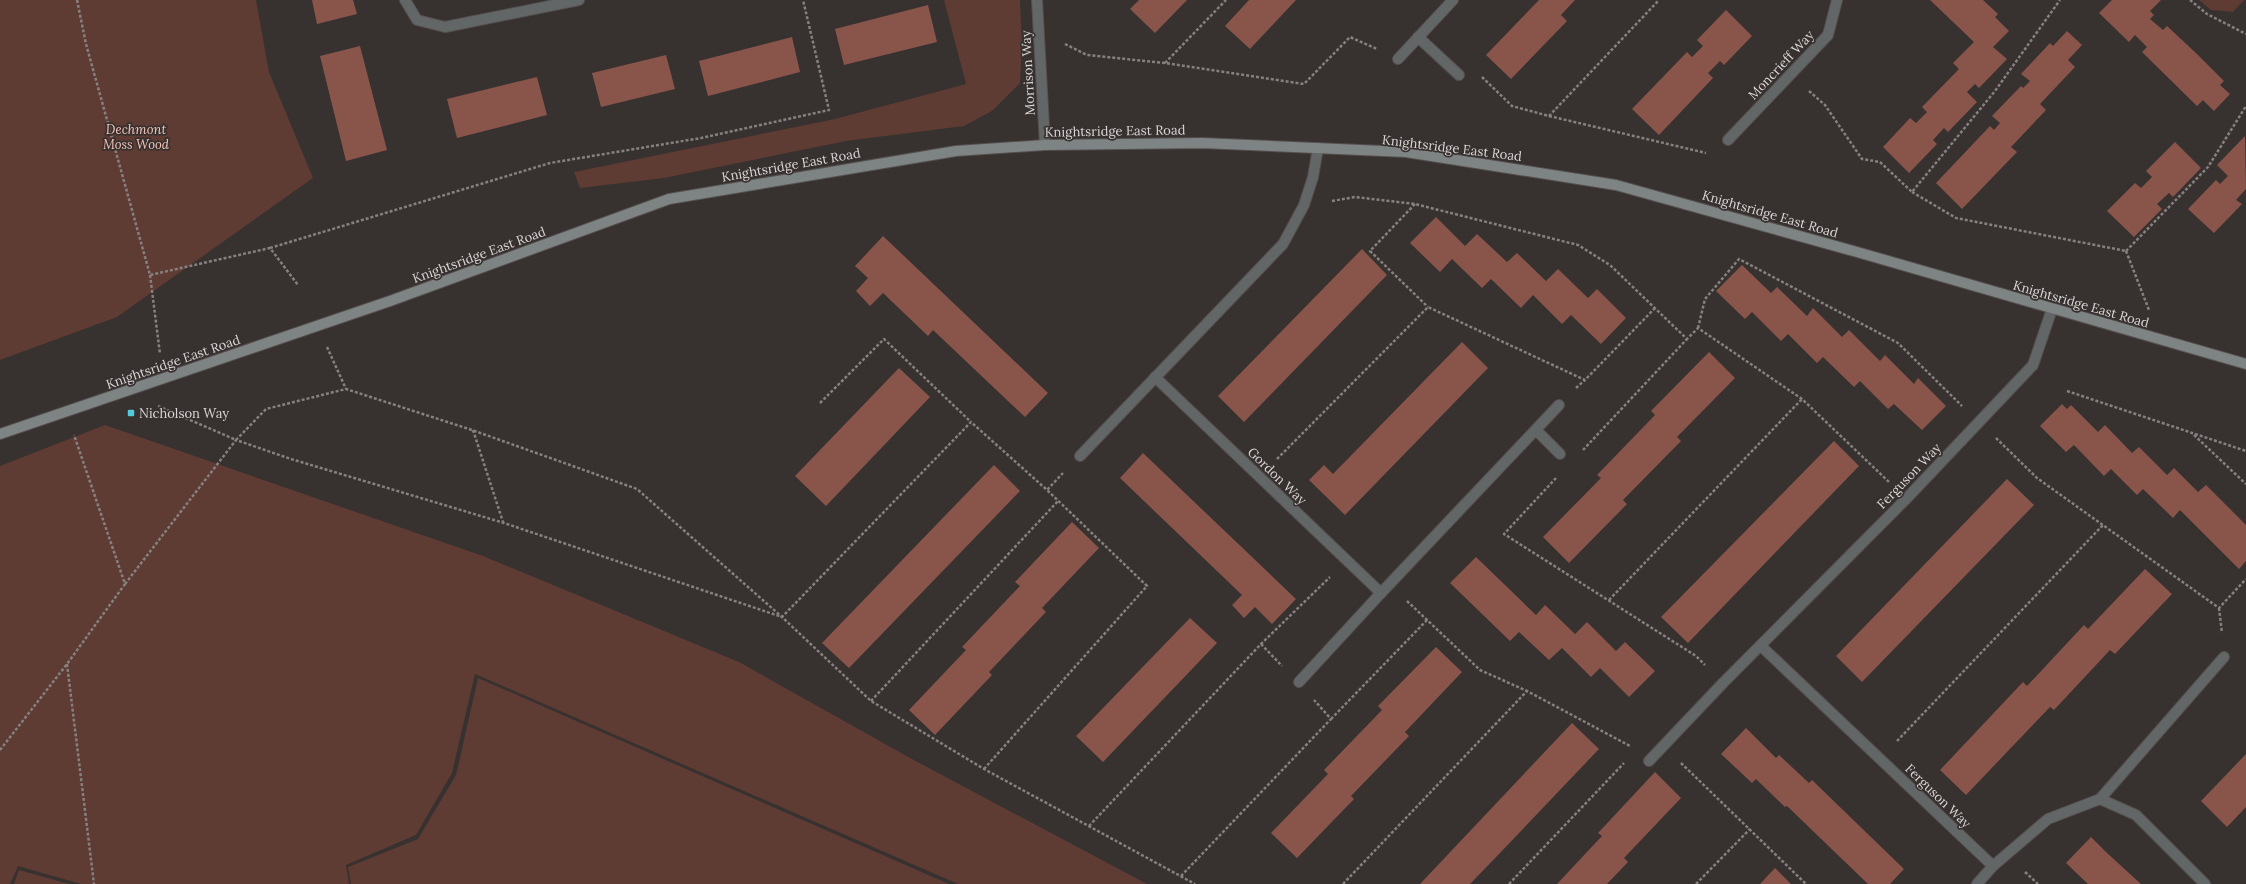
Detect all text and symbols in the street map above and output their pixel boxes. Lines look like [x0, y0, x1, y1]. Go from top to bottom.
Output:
street label: Moncrieff Way [1745, 27, 1818, 103]
street label: Morrison Way [1017, 30, 1039, 116]
park label: Dechmont Moss Wood [103, 121, 170, 153]
street label: Knightsridge East Road [1045, 121, 1186, 141]
street label: Knightsridge East Road [1381, 131, 1523, 165]
street label: Knightsridge East Road [720, 144, 862, 186]
street label: Knightsridge East Road [1700, 186, 1840, 242]
street label: Knightsridge East Road [410, 223, 548, 287]
street label: Knightsridge East Road [2011, 276, 2151, 332]
street label: Knightsridge East Road [104, 331, 243, 393]
place label: Nicholson Way [139, 405, 229, 422]
marker: Nicholson Way [126, 408, 136, 418]
street label: Ferguson Way [1873, 439, 1945, 513]
street label: Gordon Way [1244, 444, 1310, 508]
street label: Ferguson Way [1901, 760, 1975, 832]

